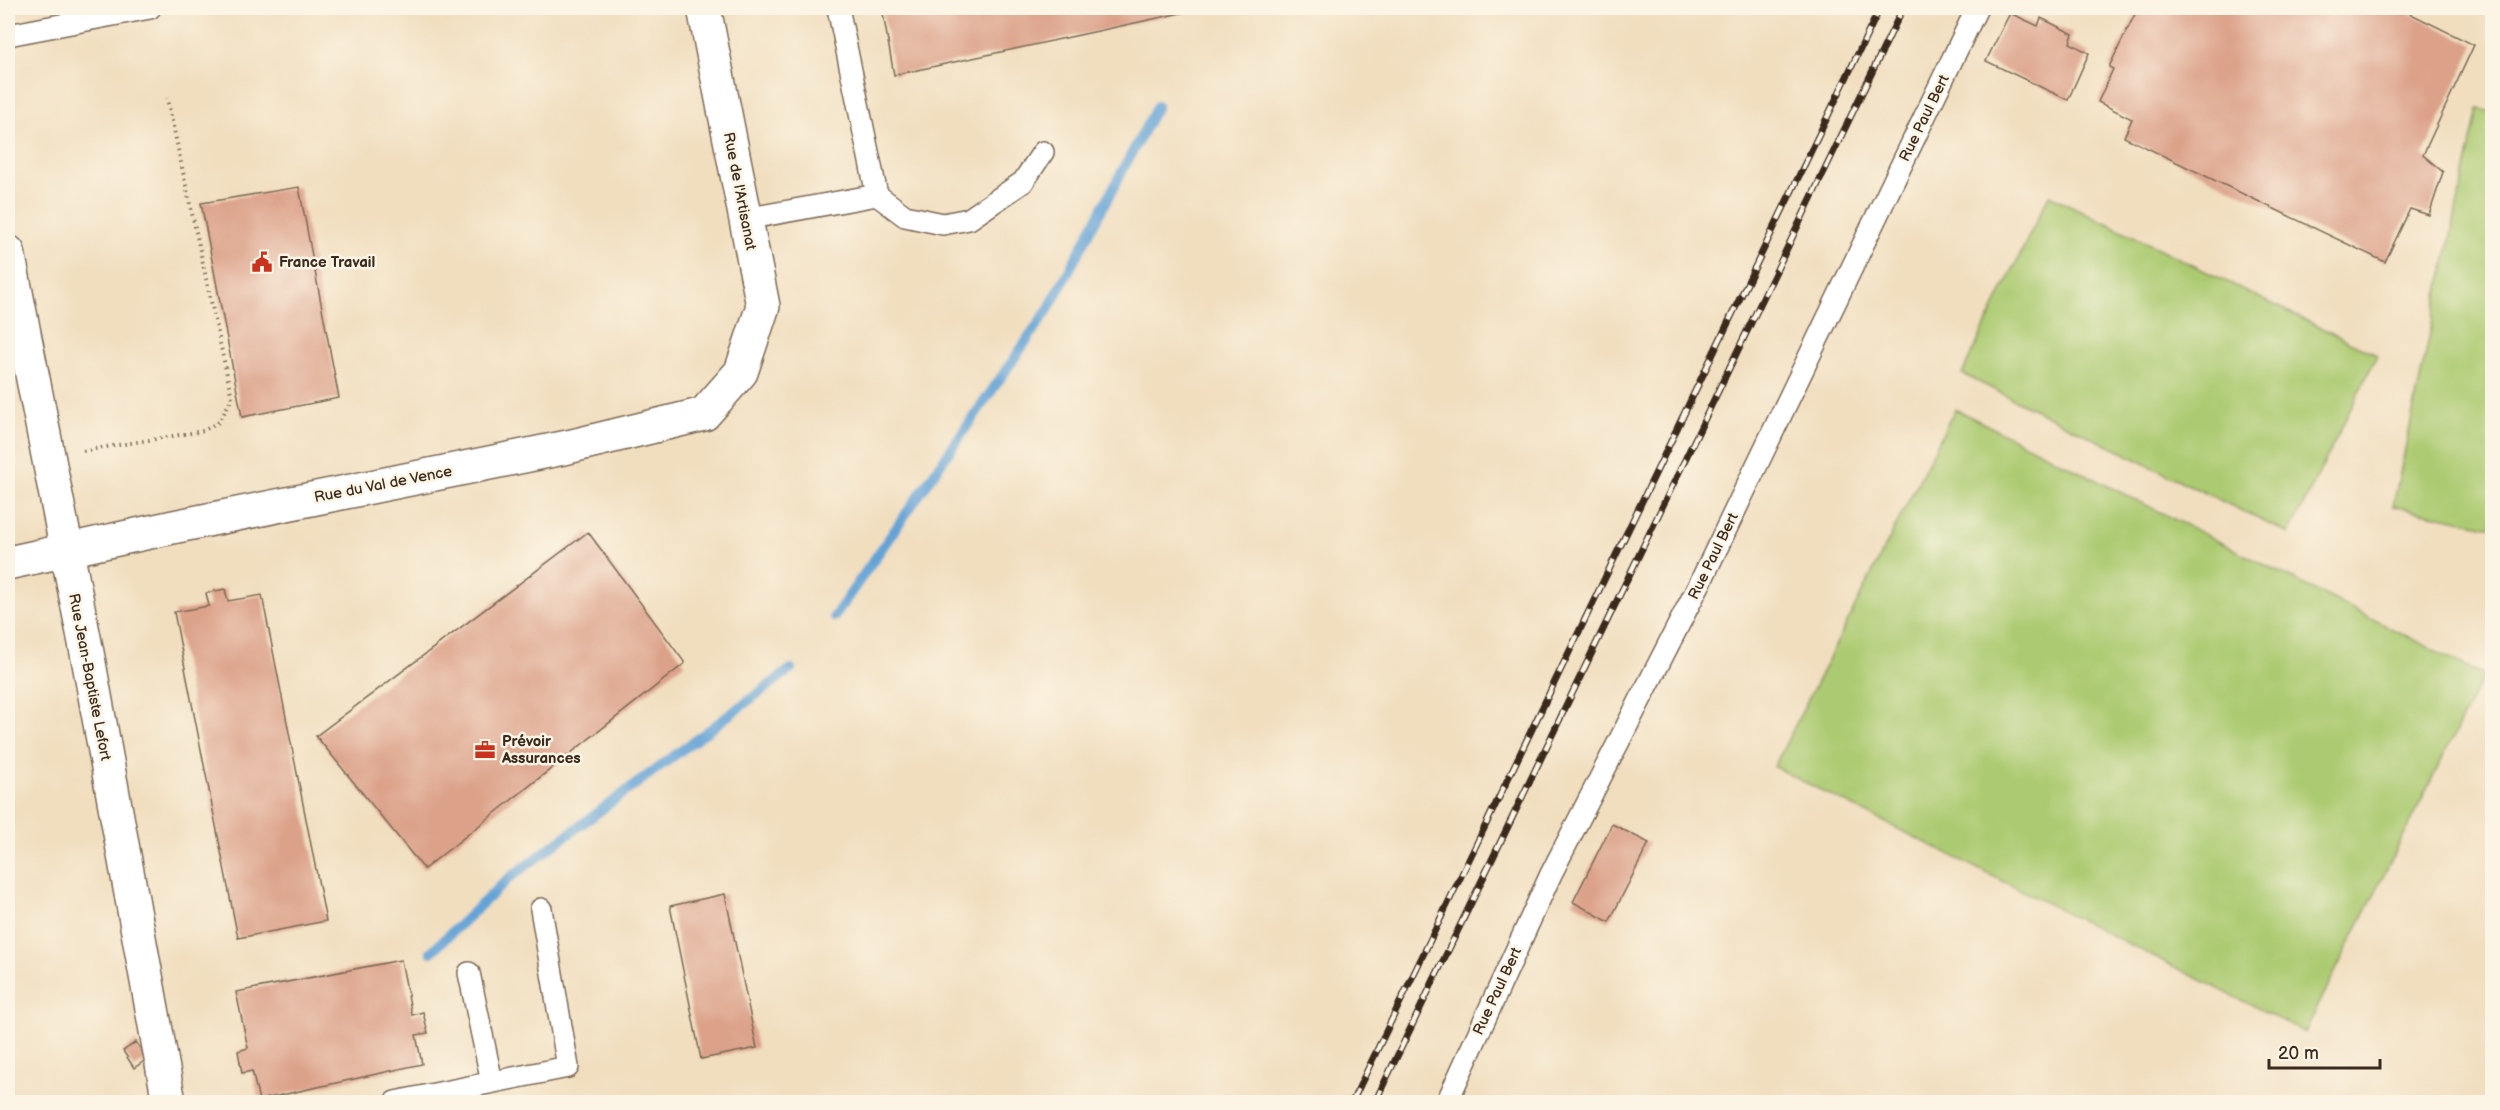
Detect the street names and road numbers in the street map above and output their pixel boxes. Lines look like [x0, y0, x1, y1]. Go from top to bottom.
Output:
street label: Rue Paul Bert [1895, 71, 1954, 165]
street label: Rue de l'Artisanat [719, 131, 760, 252]
street label: Rue du Val de Vence [313, 462, 454, 507]
street label: Rue Paul Bert [1684, 509, 1743, 603]
street label: Rue Jean-Baptiste Lefort [64, 592, 115, 763]
street label: Rue Paul Bert [1469, 944, 1526, 1038]

